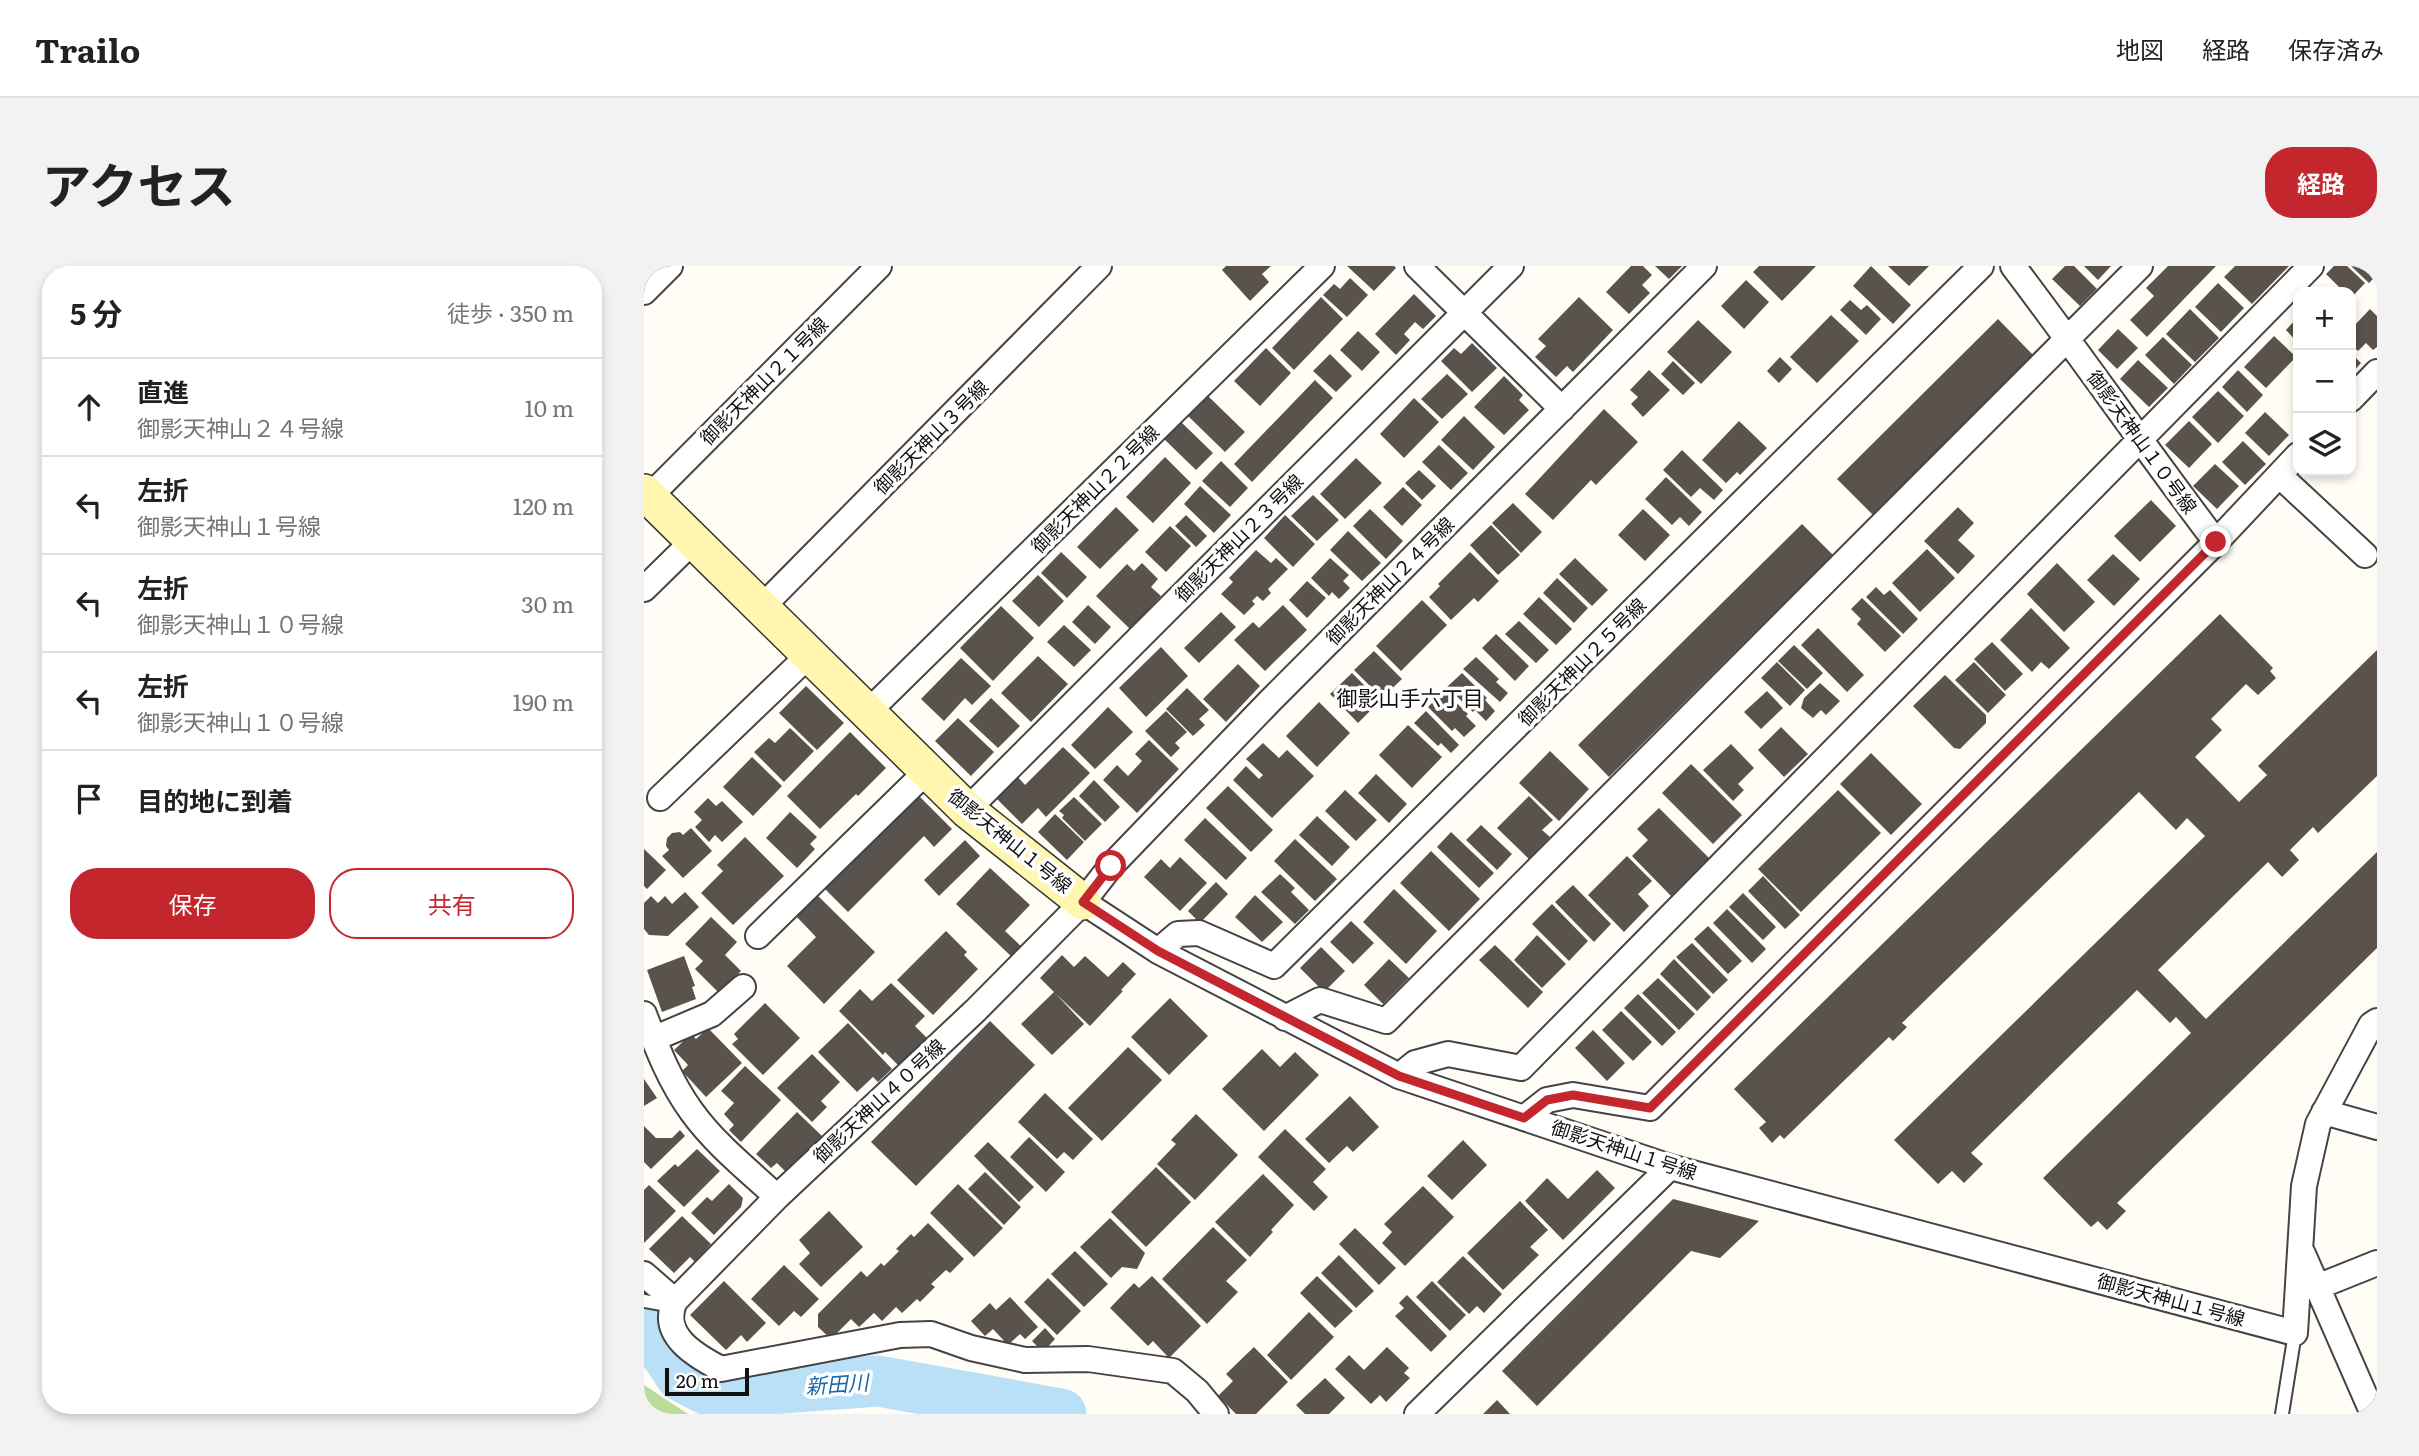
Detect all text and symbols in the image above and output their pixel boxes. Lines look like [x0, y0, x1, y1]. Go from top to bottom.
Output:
text: Trailo [35, 24, 140, 73]
text: 地図 [2116, 31, 2164, 66]
text: 経路 [2202, 31, 2250, 66]
text: 保存済み [2288, 31, 2384, 66]
text: アクセス [42, 146, 236, 219]
button: 経路 [2265, 147, 2377, 218]
map controls [2293, 287, 2356, 476]
button: + [2293, 287, 2356, 350]
text: 5 分 [70, 290, 122, 334]
text: 徒歩 · 350 m [447, 295, 574, 329]
street label: 御影天神山２１号線 [693, 310, 834, 451]
button: − [2293, 350, 2356, 413]
street label: 御影天神山１０号線 [2081, 364, 2204, 519]
text: 直進 [137, 371, 189, 410]
street label: 御影天神山３号線 [867, 373, 994, 500]
icon: ahead [70, 388, 108, 426]
text: 10 m [524, 390, 574, 424]
text: 御影天神山２４号線 [137, 410, 344, 444]
button: layers [2293, 413, 2356, 476]
street label: 御影天神山２２号線 [1024, 418, 1165, 559]
street label: 御影天神山２３号線 [1168, 467, 1309, 608]
text: 左折 [137, 469, 189, 508]
icon: left [70, 486, 108, 524]
text: 120 m [513, 488, 574, 522]
text: 御影天神山１号線 [137, 508, 321, 542]
street label: 御影天神山２４号線 [1319, 510, 1460, 651]
route end [2200, 526, 2231, 557]
text: 左折 [137, 567, 189, 606]
icon: left [70, 584, 108, 622]
text: 30 m [521, 586, 574, 620]
street label: 御影天神山２５号線 [1511, 591, 1652, 732]
text: 御影天神山１０号線 [137, 606, 344, 640]
text: 左折 [137, 665, 189, 704]
district label: 御影山手六丁目 [1337, 681, 1484, 712]
icon: left [70, 682, 108, 720]
text: 190 m [512, 684, 574, 718]
text: 御影天神山１０号線 [137, 704, 344, 738]
icon: arrive [70, 780, 108, 818]
text: 目的地に到着 [137, 780, 293, 819]
street label: 御影天神山１号線 [943, 782, 1079, 899]
route start [1095, 850, 1126, 881]
button: 保存 [70, 868, 315, 939]
button: 共有 [329, 868, 574, 939]
street label: 御影天神山４０号線 [806, 1032, 950, 1169]
street label: 御影天神山１号線 [1548, 1112, 1701, 1186]
street label: 御影天神山１号線 [2094, 1266, 2248, 1332]
scale bar [665, 1365, 749, 1397]
water label: 新田川 [804, 1365, 871, 1400]
text: 20 m [676, 1366, 719, 1394]

